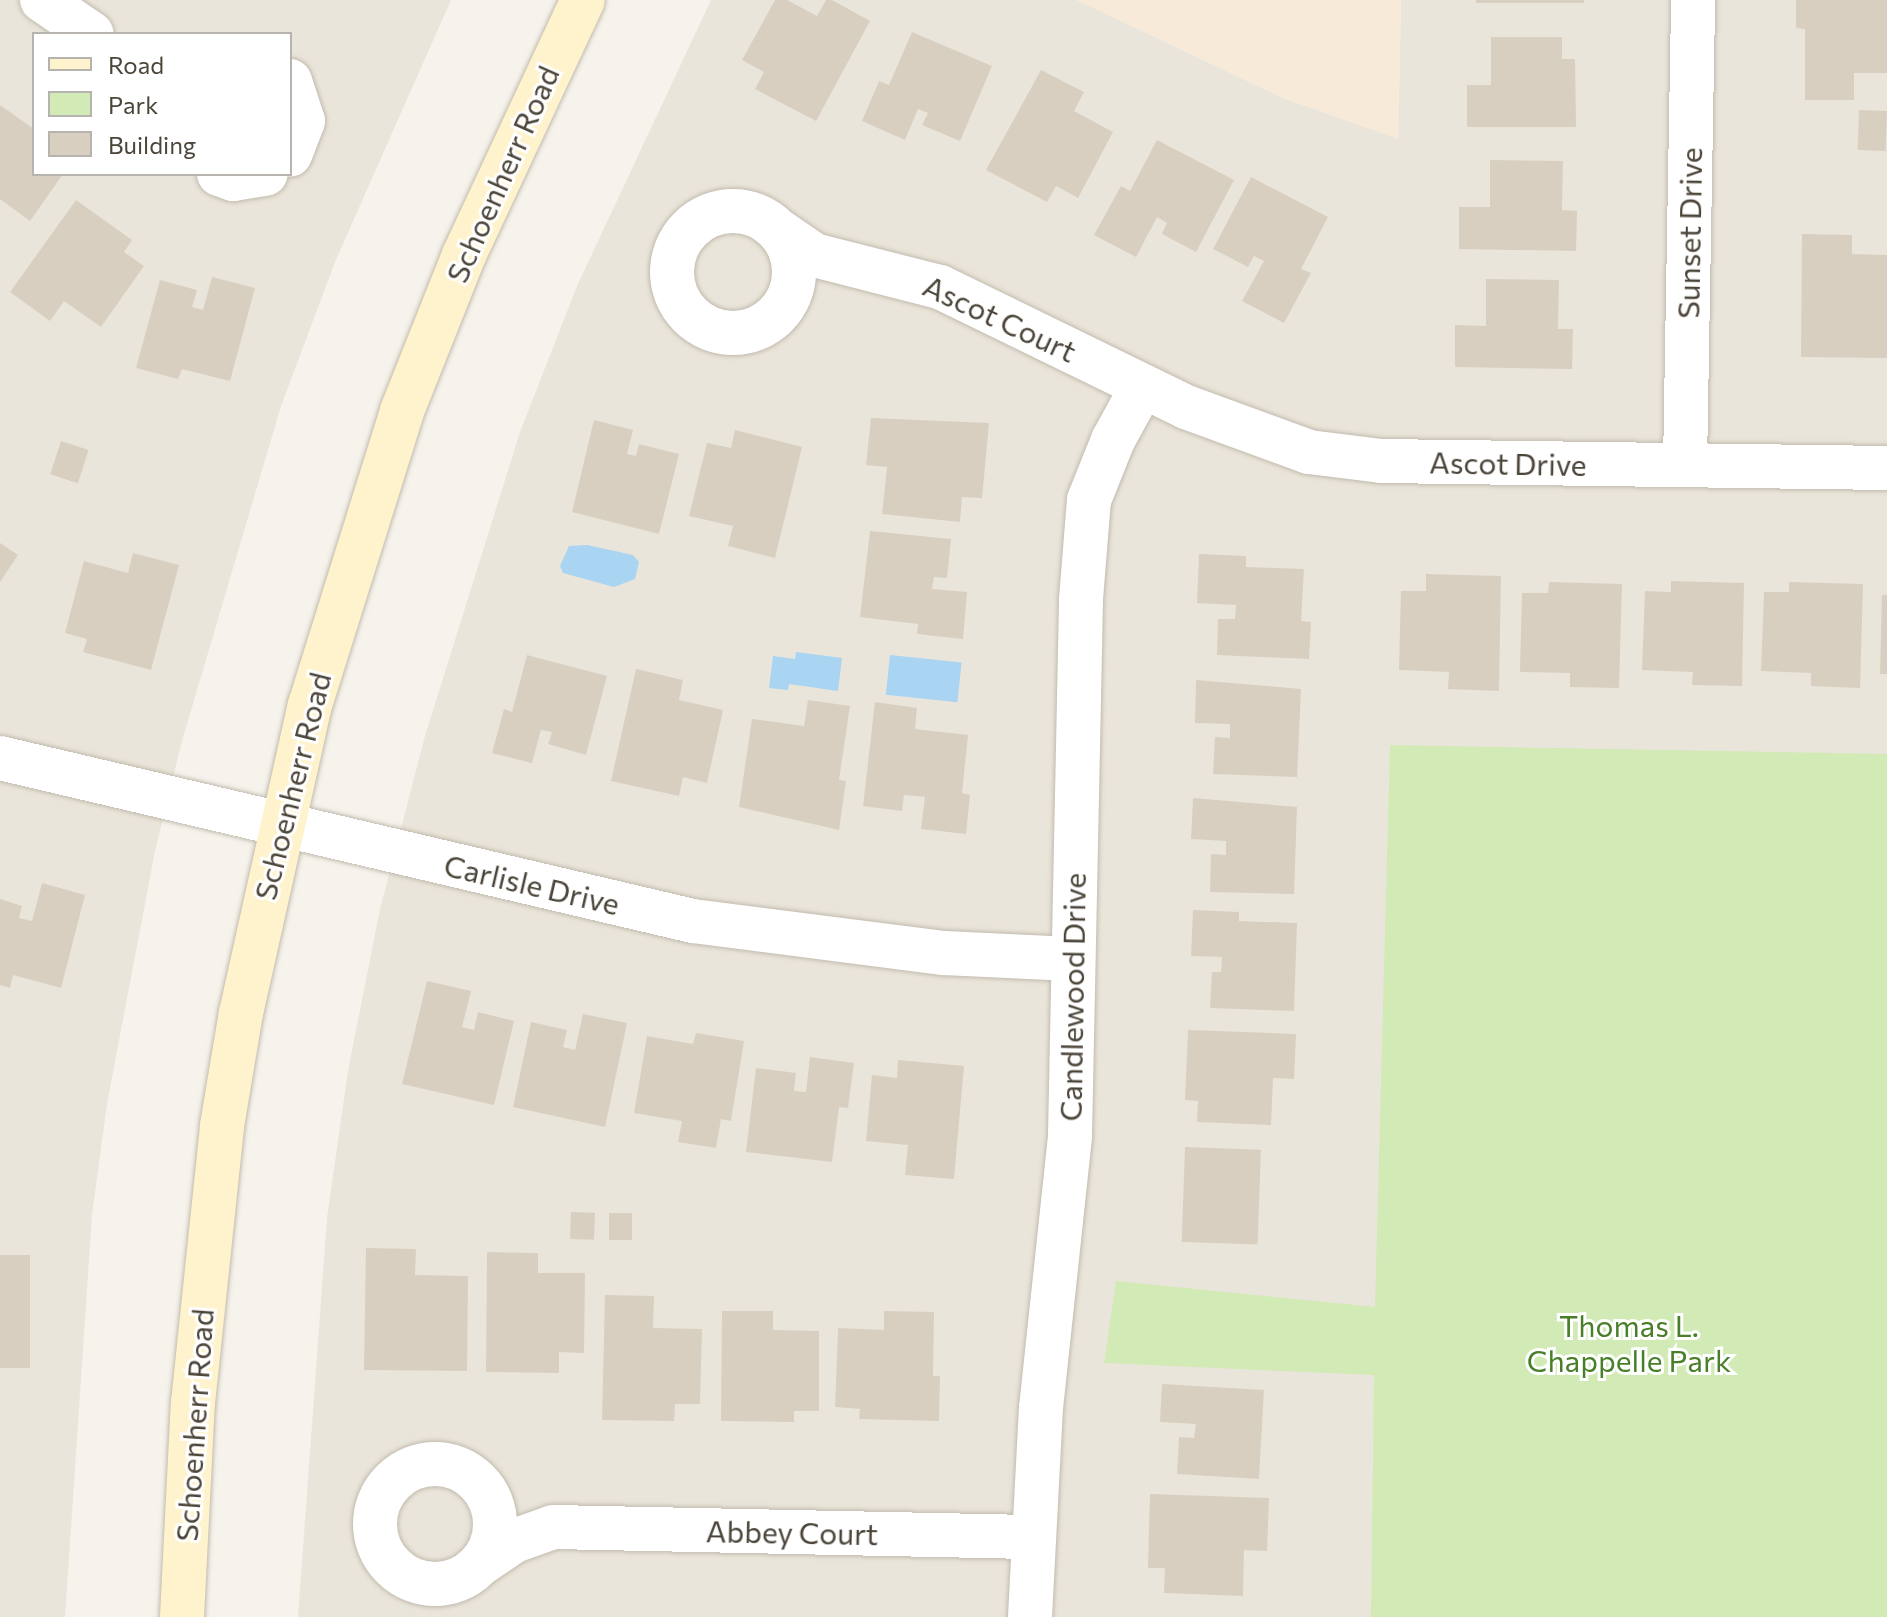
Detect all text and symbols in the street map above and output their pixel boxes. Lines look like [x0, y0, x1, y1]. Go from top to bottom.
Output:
legend [32, 32, 292, 176]
text: Road [108, 50, 164, 79]
street label: Schoenherr Road [438, 60, 566, 288]
text: Park [108, 90, 158, 119]
text: Building [108, 130, 196, 159]
street label: Sunset Drive [1670, 147, 1708, 319]
street label: Ascot Court [918, 267, 1082, 369]
street label: Ascot Drive [1429, 444, 1587, 482]
street label: Schoenherr Road [246, 668, 338, 904]
street label: Carlisle Drive [441, 846, 623, 922]
street label: Candlewood Drive [1052, 872, 1092, 1122]
street label: Schoenherr Road [168, 1307, 220, 1543]
park label: Thomas L. Chappelle Park [1527, 1307, 1731, 1378]
street label: Abbey Court [705, 1512, 879, 1552]

